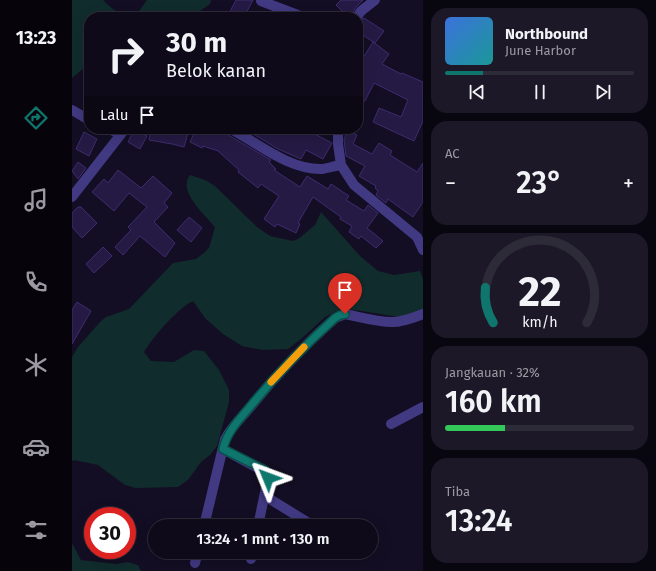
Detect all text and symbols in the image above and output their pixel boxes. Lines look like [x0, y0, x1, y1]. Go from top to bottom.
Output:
text: Northbound [505, 25, 588, 43]
text: 30 m [166, 26, 227, 59]
text: 13:23 [16, 27, 56, 49]
icon: right [100, 28, 152, 80]
text: June Harbor [505, 43, 576, 58]
text: Belok kanan [166, 60, 266, 82]
icon: previous [466, 81, 488, 103]
icon: pause [529, 81, 551, 103]
icon: next [592, 81, 614, 103]
icon: directions [22, 104, 50, 132]
icon: arrive [136, 104, 158, 126]
text: Lalu [100, 106, 128, 124]
text: AC [445, 146, 460, 161]
text: 23° [516, 165, 563, 201]
text: − [445, 170, 456, 197]
text: + [623, 170, 634, 197]
icon: music [22, 186, 50, 214]
text: 22 [518, 267, 561, 317]
icon: phone [22, 268, 50, 296]
pin [328, 273, 362, 314]
icon: arrive [334, 279, 356, 301]
text: km/h [522, 314, 557, 331]
icon: climate [22, 351, 50, 379]
text: Jangkauan · 32% [445, 365, 540, 380]
text: 160 km [445, 384, 542, 420]
icon: car [22, 433, 50, 461]
position arrow [247, 457, 289, 499]
text: Tiba [445, 484, 470, 499]
text: 13:24 [445, 503, 513, 539]
speed limit sign: 30 [84, 507, 136, 559]
icon: filters [22, 516, 50, 544]
text: 13:24 · 1 mnt · 130 m [197, 530, 329, 548]

